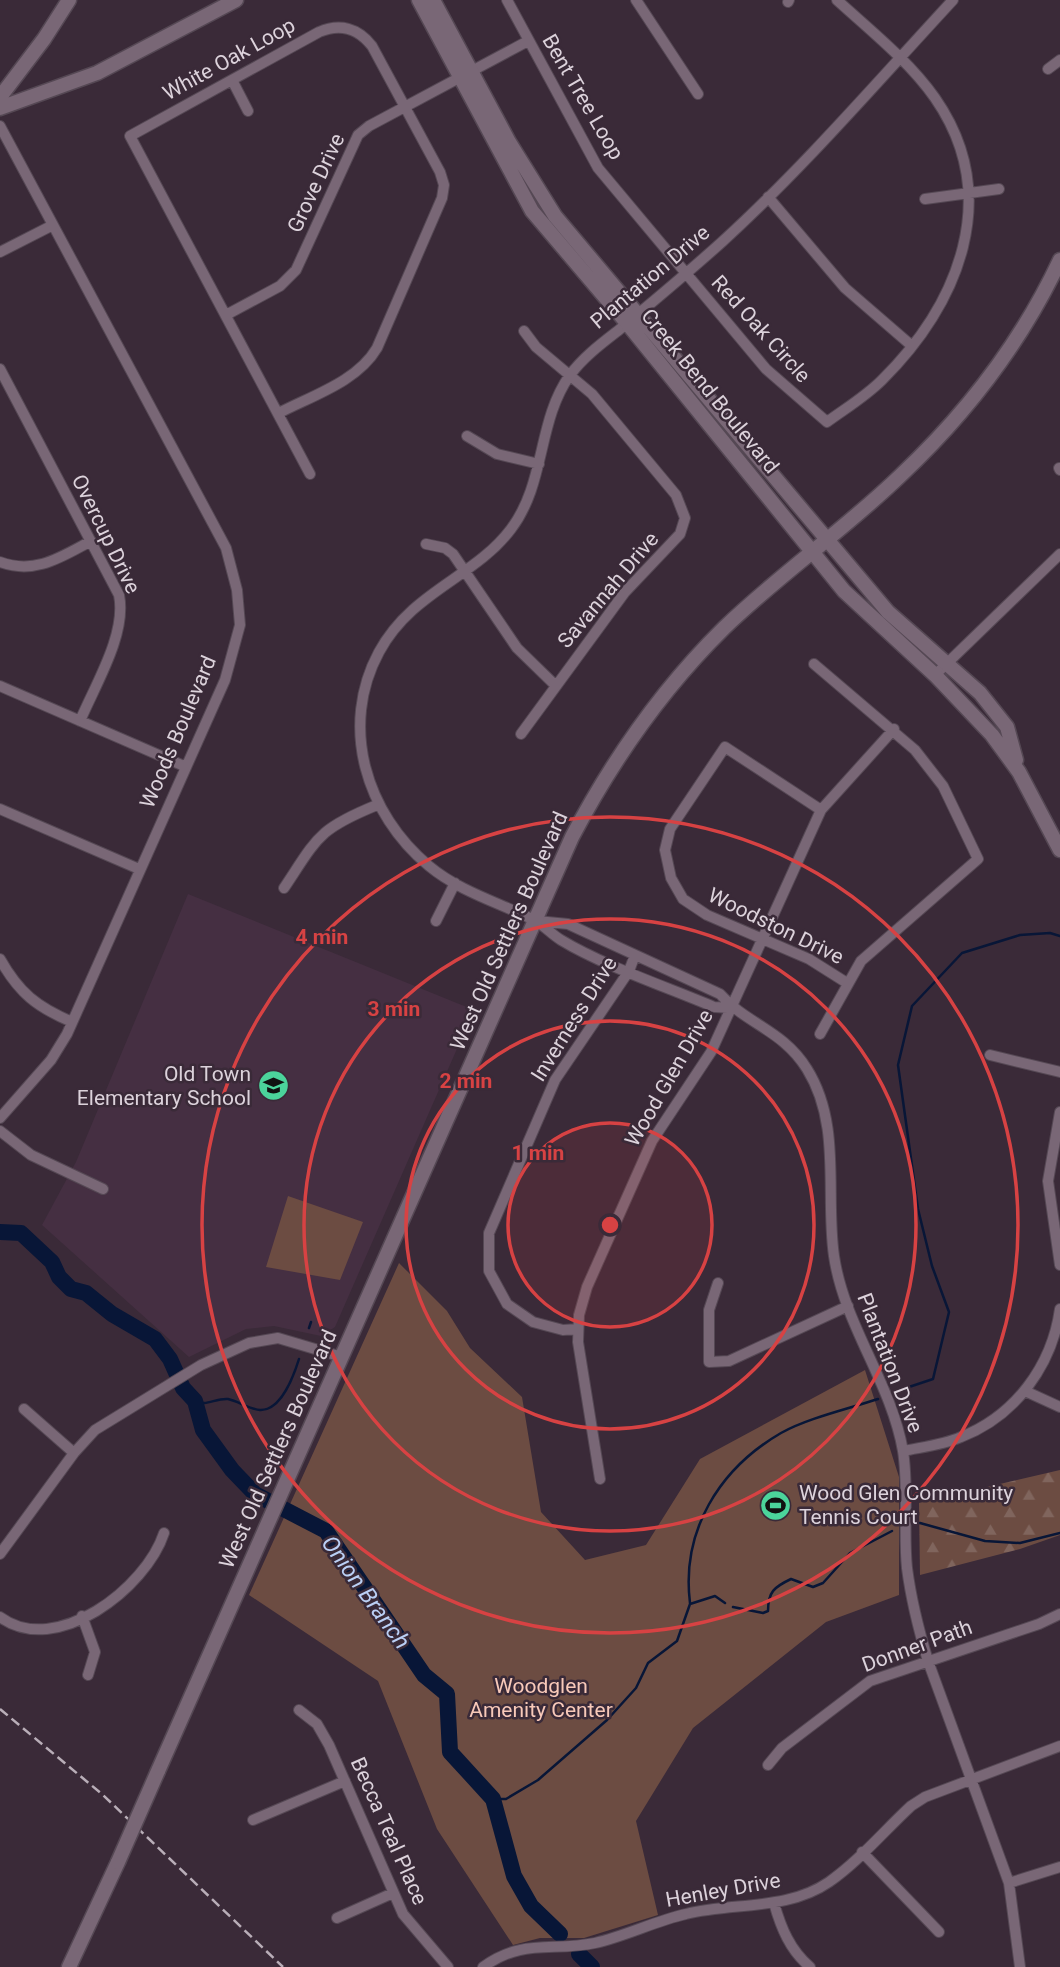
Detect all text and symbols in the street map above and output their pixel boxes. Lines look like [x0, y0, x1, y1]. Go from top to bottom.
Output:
street label: White Oak Loop [159, 13, 299, 105]
street label: Bent Tree Loop [537, 30, 629, 164]
street label: Grove Drive [283, 130, 349, 236]
street label: Plantation Drive [586, 220, 714, 334]
street label: Red Oak Circle [707, 271, 815, 387]
street label: Creek Bend Boulevard [636, 304, 784, 478]
street label: Overcup Drive [67, 471, 145, 597]
street label: Savannah Drive [553, 527, 663, 653]
street label: Woods Boulevard [135, 652, 221, 812]
street label: West Old Settlers Boulevard [445, 808, 573, 1054]
street label: Woodston Drive [704, 883, 848, 969]
text: 4 min [296, 925, 348, 949]
street label: Inverness Drive [526, 952, 622, 1086]
text: 3 min [368, 997, 420, 1021]
street label: Wood Glen Drive [620, 1005, 718, 1151]
place label: Old Town Elementary School [77, 1062, 251, 1110]
school or university icon: Old Town Elementary School [257, 1069, 291, 1103]
text: 2 min [440, 1069, 492, 1093]
text: 1 min [512, 1141, 564, 1165]
centre of rings [598, 1213, 622, 1237]
street label: Plantation Drive [852, 1290, 928, 1436]
street label: West Old Settlers Boulevard [214, 1326, 342, 1572]
place label: Wood Glen Community Tennis Court [799, 1481, 1013, 1529]
sports icon: Wood Glen Community Tennis Court [759, 1488, 793, 1522]
water label: Onion Branch [316, 1530, 416, 1654]
street label: Donner Path [859, 1615, 975, 1677]
park label: Woodglen Amenity Center [469, 1674, 613, 1722]
street label: Becca Teal Place [346, 1754, 432, 1908]
street label: Henley Drive [664, 1868, 782, 1912]

